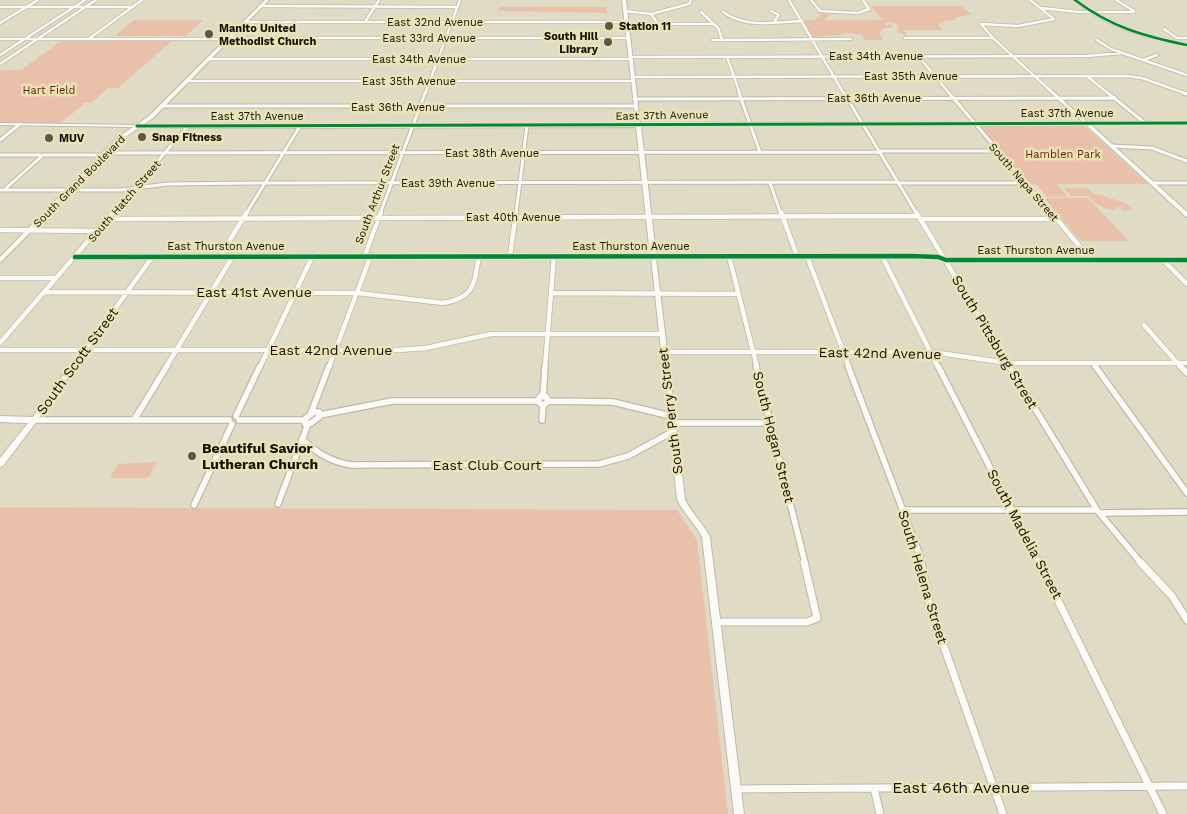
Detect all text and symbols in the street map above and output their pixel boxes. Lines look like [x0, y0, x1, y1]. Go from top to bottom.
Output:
street label: East 32nd Avenue [387, 16, 483, 29]
marker: Station 11 [603, 20, 615, 32]
place label: Station 11 [619, 20, 671, 33]
place label: Manito United Methodist Church [219, 22, 317, 48]
marker: Manito United Methodist Church [203, 28, 215, 40]
place label: South Hill Library [544, 30, 599, 56]
street label: East 33rd Avenue [382, 32, 476, 45]
marker: South Hill Library [602, 36, 614, 48]
street label: East 34th Avenue [829, 50, 923, 63]
street label: East 34th Avenue [372, 53, 466, 66]
street label: East 35th Avenue [864, 70, 958, 83]
street label: East 35th Avenue [362, 75, 456, 88]
park label: Hart Field [23, 84, 76, 97]
street label: East 36th Avenue [827, 92, 921, 105]
street label: East 36th Avenue [351, 101, 445, 114]
street label: East 37th Avenue [1020, 107, 1114, 120]
street label: East 37th Avenue [615, 108, 709, 123]
street label: East 37th Avenue [210, 110, 304, 123]
marker: Snap Fitness [136, 131, 148, 143]
place label: Snap Fitness [152, 131, 222, 144]
marker: MUV [43, 132, 55, 144]
place label: MUV [59, 132, 85, 145]
street label: South Grand Boulevard [31, 133, 128, 230]
street label: South Napa Street [986, 140, 1061, 224]
street label: South Arthur Street [352, 142, 403, 246]
street label: East 38th Avenue [445, 147, 539, 160]
park label: Hamblen Park [1025, 148, 1101, 161]
street label: South Hatch Street [85, 158, 164, 245]
street label: East 39th Avenue [401, 177, 495, 190]
street label: East 40th Avenue [466, 211, 560, 224]
street label: East Thurston Avenue [167, 240, 285, 253]
street label: East Thurston Avenue [572, 240, 690, 253]
street label: East Thurston Avenue [977, 244, 1095, 257]
street label: South Pittsburg Street [949, 272, 1041, 412]
street label: East 41st Avenue [196, 284, 312, 300]
street label: South Scott Street [33, 304, 121, 418]
street label: East 42nd Avenue [270, 342, 392, 358]
street label: East 42nd Avenue [818, 344, 942, 362]
street label: South Perry Street [654, 347, 686, 475]
street label: South Hogan Street [750, 370, 798, 504]
place label: Beautiful Savior Lutheran Church [202, 440, 318, 472]
marker: Beautiful Savior Lutheran Church [186, 450, 198, 462]
street label: East Club Court [433, 457, 542, 473]
street label: South Madelia Street [984, 466, 1066, 602]
street label: South Helena Street [895, 508, 951, 646]
street label: East 46th Avenue [892, 778, 1030, 797]

